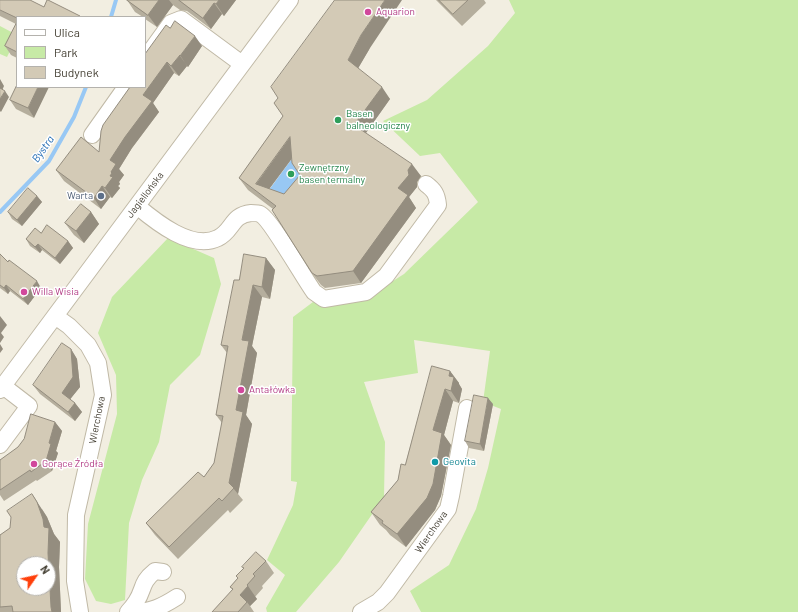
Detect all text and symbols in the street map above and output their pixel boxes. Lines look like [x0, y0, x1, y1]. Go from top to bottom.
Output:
place label: Aquarion [376, 6, 415, 18]
marker: Aquarion [363, 7, 373, 17]
legend [16, 16, 146, 88]
text: Ulica [54, 25, 80, 39]
text: Park [54, 45, 78, 59]
text: Budynek [54, 65, 99, 79]
place label: Basen balneologiczny [346, 108, 410, 132]
marker: Basen balneologiczny [333, 115, 343, 125]
water label: Bystra [29, 133, 57, 165]
place label: Zewnętrzny basen termalny [299, 162, 365, 186]
marker: Zewnętrzny basen termalny [286, 169, 296, 179]
street label: Jagiellońska [124, 170, 166, 220]
place label: Warta [67, 190, 93, 202]
marker: Warta [96, 191, 106, 201]
place label: Willa Wisia [32, 286, 79, 298]
marker: Willa Wisia [19, 287, 29, 297]
place label: Antałówka [249, 384, 295, 396]
marker: Antałówka [236, 385, 246, 395]
street label: Wierchowa [87, 395, 107, 445]
place label: Geovita [443, 456, 476, 468]
marker: Geovita [430, 457, 440, 467]
place label: Gorące Źródła [42, 458, 103, 470]
marker: Gorące Źródła [29, 459, 39, 469]
street label: Wierchowa [412, 509, 450, 555]
north arrow [16, 556, 56, 596]
text: N [38, 563, 53, 576]

